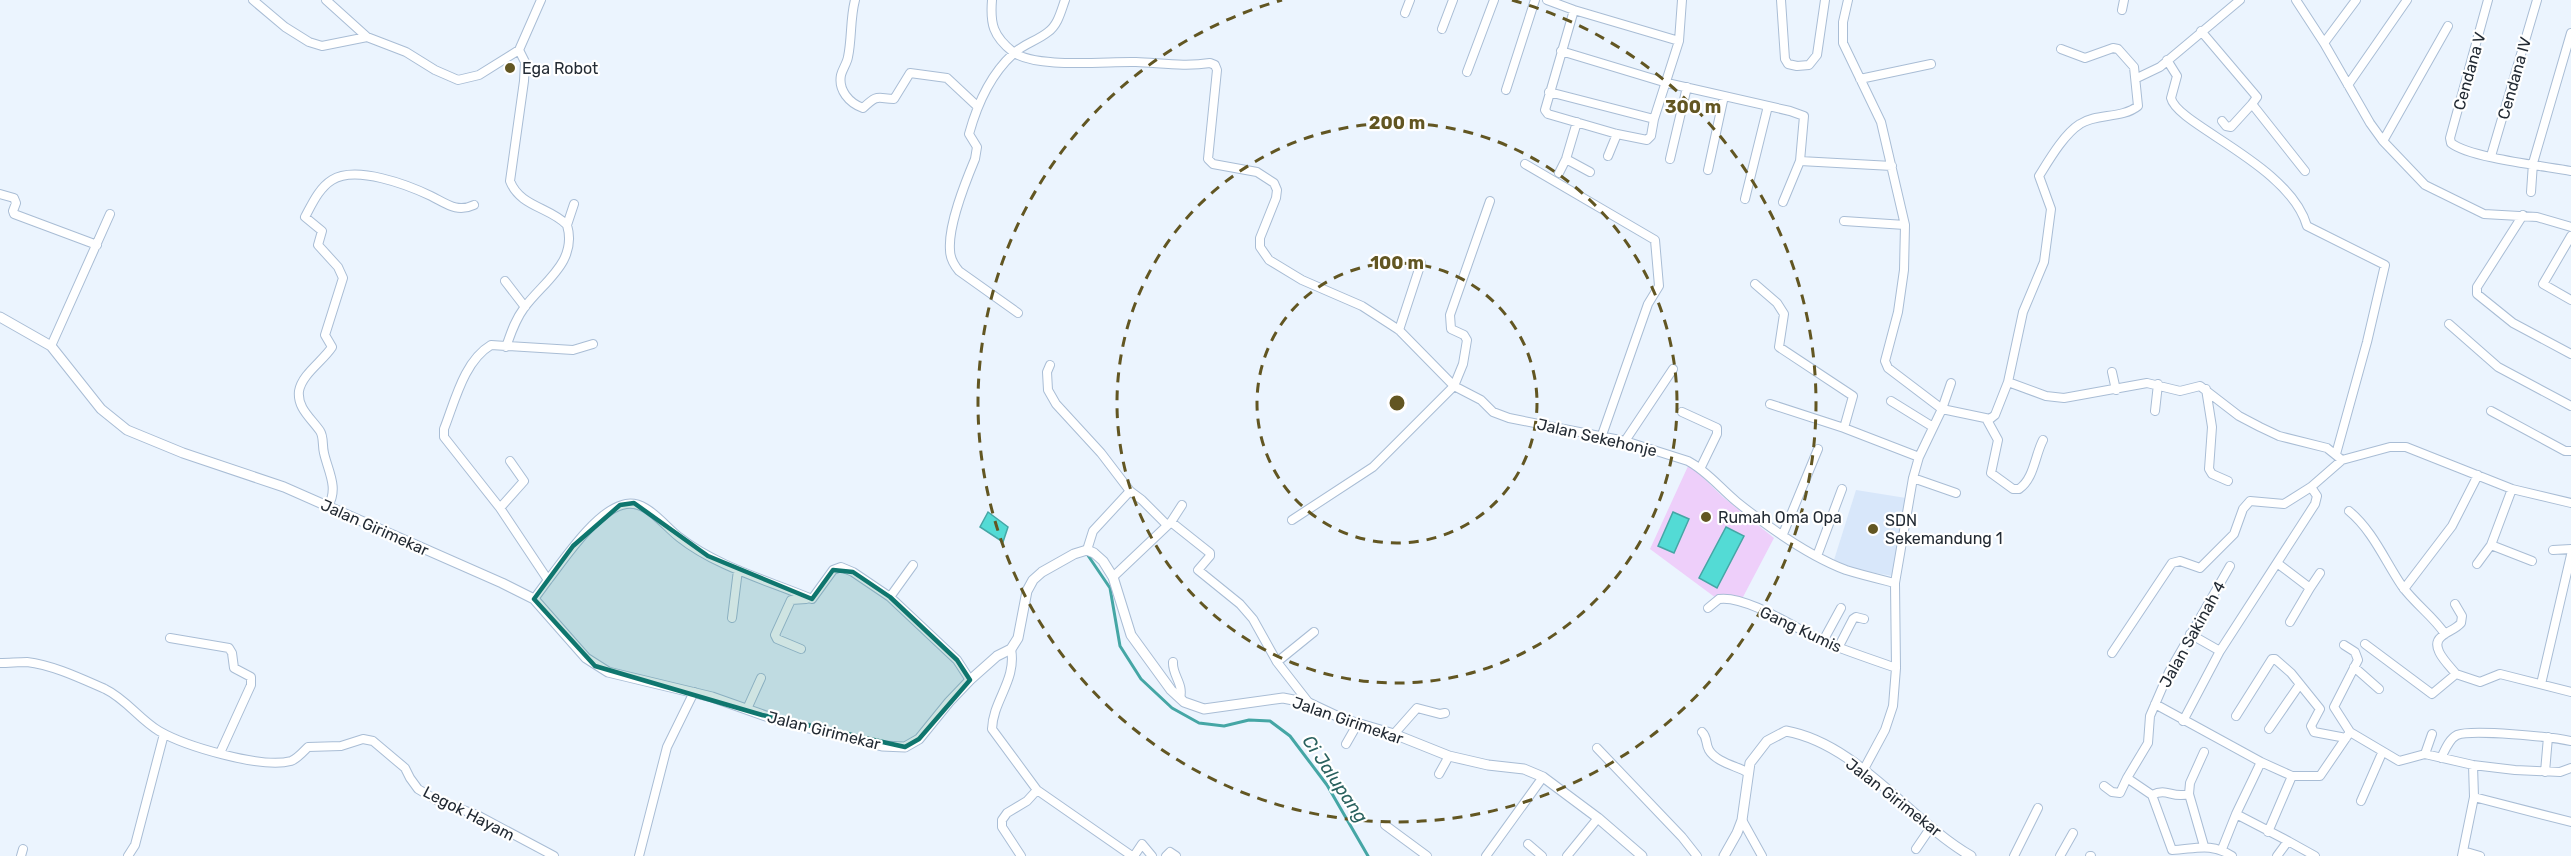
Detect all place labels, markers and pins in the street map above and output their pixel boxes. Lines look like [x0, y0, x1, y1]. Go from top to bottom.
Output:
place label: Ega Robot [522, 59, 598, 78]
marker: Ega Robot [503, 61, 517, 75]
centre of rings [1387, 393, 1407, 413]
place label: Rumah Oma Opa [1718, 508, 1842, 527]
marker: Rumah Oma Opa [1699, 510, 1713, 524]
place label: SDN Sekemandung 1 [1885, 511, 2003, 548]
marker: SDN Sekemandung 1 [1866, 522, 1880, 536]

